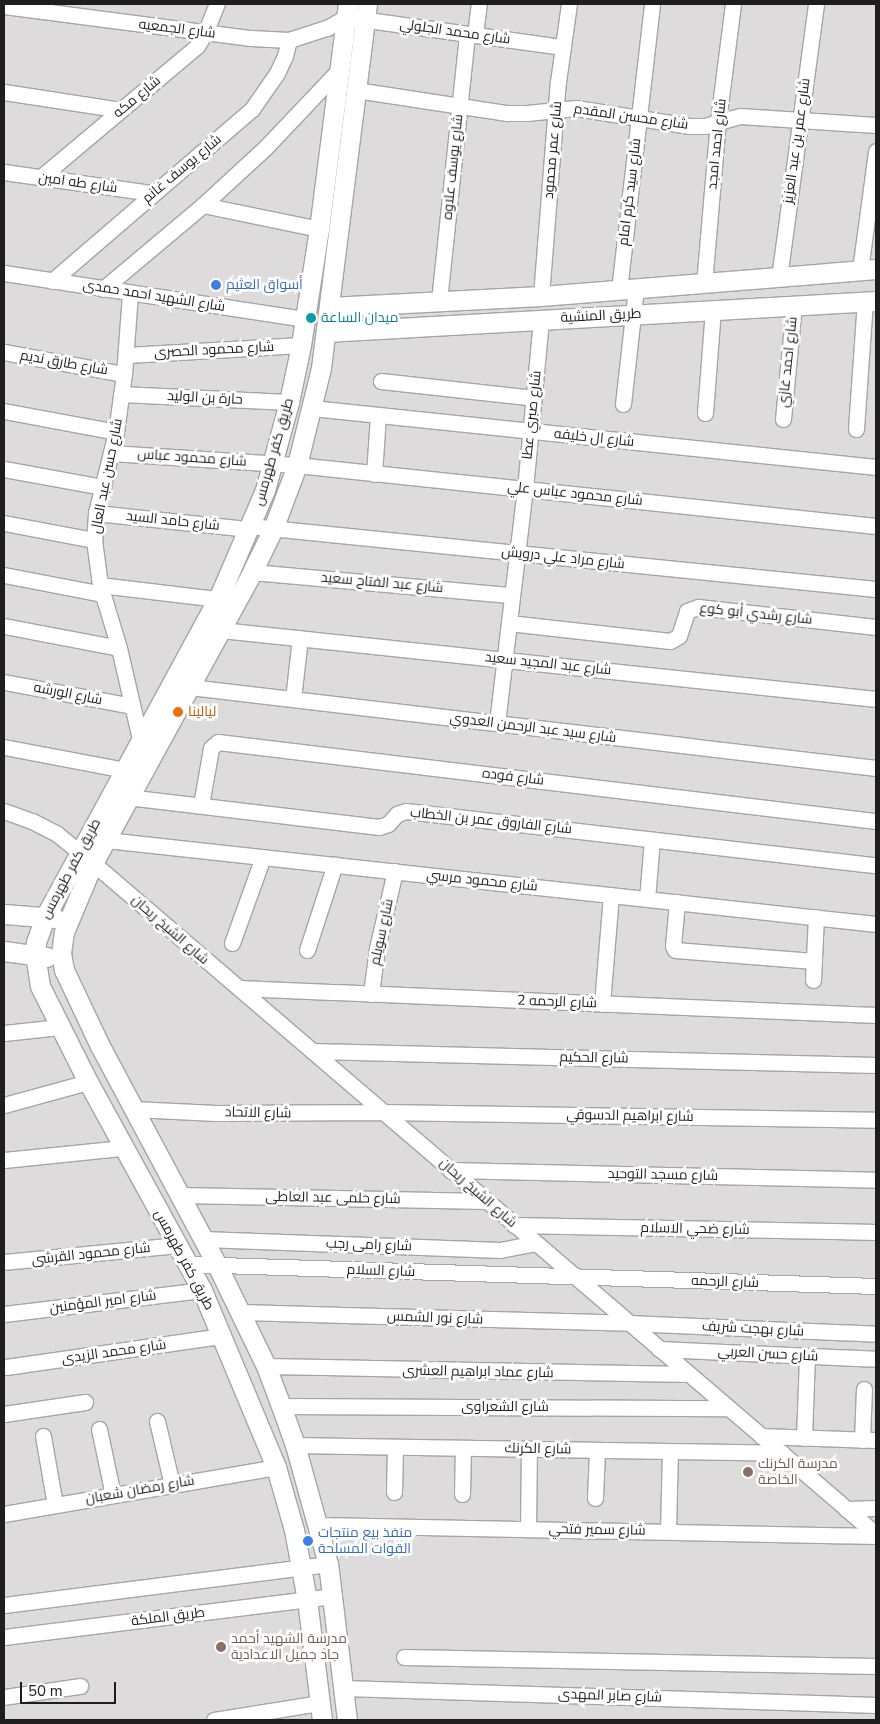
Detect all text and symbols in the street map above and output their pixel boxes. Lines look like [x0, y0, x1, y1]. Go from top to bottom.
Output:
street label: شارع الجمعيه [138, 16, 216, 42]
street label: شارع محمد الجلولي [399, 16, 511, 48]
street label: شارع مكه [110, 72, 164, 122]
street label: شارع عمر بن عبد العزيز [780, 77, 814, 205]
street label: شارع احمد امجد [704, 98, 730, 190]
street label: شارع عمر محمود [540, 100, 566, 200]
street label: شارع محسن المقدم [573, 101, 689, 133]
street label: شارع يوسف علاوه [439, 113, 467, 221]
street label: شارع يوسف غانم [139, 131, 225, 207]
street label: شارع سيد كرم امام [615, 137, 645, 247]
street label: شارع طه امين [37, 169, 119, 197]
street label: شارع الشهيد احمد حمدى [82, 276, 226, 316]
place label: أسواق العثيم [226, 277, 303, 293]
marker: أسواق العثيم [210, 279, 222, 291]
street label: طريق المنشية [560, 305, 642, 327]
place label: ميدان الساعة [321, 310, 398, 326]
marker: ميدان الساعة [305, 312, 317, 324]
street label: شارع احمد غازي [775, 316, 801, 408]
street label: شارع محمود الحصرى [153, 338, 275, 362]
street label: شارع طارق نديم [19, 347, 109, 379]
street label: شارع صبري عطا [519, 370, 545, 460]
street label: حارة بن الوليد [167, 388, 243, 408]
street label: طريق كفر طهرمس [251, 396, 297, 508]
street label: شارع حسن عبد العال [88, 417, 126, 535]
street label: شارع ال خليفه [553, 425, 635, 451]
street label: شارع محمود عباس [137, 446, 247, 470]
street label: شارع محمود عباس علي [506, 479, 644, 509]
street label: شارع حامد السيد [125, 508, 221, 534]
street label: شارع مراد علي درويش [501, 543, 625, 573]
street label: شارع عبد الفتاح سعيد [320, 569, 444, 597]
street label: شارع رشدي أبو كوع [699, 600, 813, 628]
street label: شارع عبد المجيد سعيد [484, 649, 612, 679]
street label: شارع الورشه [32, 679, 104, 709]
place label: ليالينا [188, 704, 216, 720]
marker: ليالينا [172, 706, 184, 718]
street label: شارع سيد عبد الرحمن العدوي [449, 709, 617, 747]
street label: شارع فوده [481, 765, 545, 789]
street label: شارع الفاروق عمر بن الخطاب [409, 804, 573, 838]
street label: طريق كفر طهرمس [37, 816, 105, 922]
street label: شارع محمود مرسي [426, 867, 538, 895]
street label: شارع الشيخ ريحان [128, 892, 212, 968]
street label: شارع سويلم [367, 897, 397, 967]
street label: شارع الرحمه 2 [517, 992, 597, 1012]
street label: شارع الحكيم [559, 1049, 629, 1067]
street label: شارع الاتحاد [225, 1104, 291, 1122]
street label: شارع ابراهيم الدسوقي [566, 1106, 694, 1126]
street label: شارع الشيخ ريحان [436, 1155, 520, 1231]
street label: شارع مسجد التوحيد [608, 1166, 718, 1184]
street label: شارع حلمى عبد العاطى [265, 1188, 401, 1208]
street label: طريق كفر طهرمس [150, 1207, 218, 1313]
street label: شارع ضحي الاسلام [640, 1220, 750, 1238]
street label: شارع رامى رجب [326, 1235, 412, 1255]
street label: شارع محمود القرشى [31, 1239, 151, 1269]
street label: شارع السلام [346, 1261, 416, 1281]
street label: شارع الرحمه [691, 1272, 759, 1292]
street label: شارع امير المؤمنين [49, 1287, 157, 1317]
street label: شارع نور الشمس [387, 1308, 483, 1328]
street label: شارع بهجت شريف [701, 1318, 805, 1340]
street label: شارع محمد الزيدى [61, 1336, 167, 1368]
street label: شارع حسن العربي [717, 1343, 819, 1365]
street label: شارع عماد ابراهيم العشرى [402, 1362, 554, 1382]
street label: شارع الشعراوى [461, 1399, 549, 1415]
street label: شارع الكرنك [504, 1440, 572, 1458]
place label: مدرسة الكرنك الخاصة [758, 1456, 838, 1488]
marker: مدرسة الكرنك الخاصة [742, 1466, 754, 1478]
street label: شارع رمضان شعبان [84, 1472, 196, 1508]
street label: شارع سمير فتحي [548, 1521, 646, 1539]
place label: منفذ بيع منتجات القوات المسلحة [318, 1525, 412, 1558]
marker: منفذ بيع منتجات القوات المسلحة [302, 1535, 314, 1547]
street label: طريق الملكة [130, 1604, 206, 1630]
place label: مدرسة الشهيد أحمد جاد جميل الاعدادية [231, 1631, 347, 1664]
marker: مدرسة الشهيد أحمد جاد جميل الاعدادية [215, 1641, 227, 1653]
scale bar [22, 1672, 119, 1704]
text: 50 m [28, 1681, 63, 1701]
street label: شارع صابر المهدى [558, 1686, 662, 1706]

